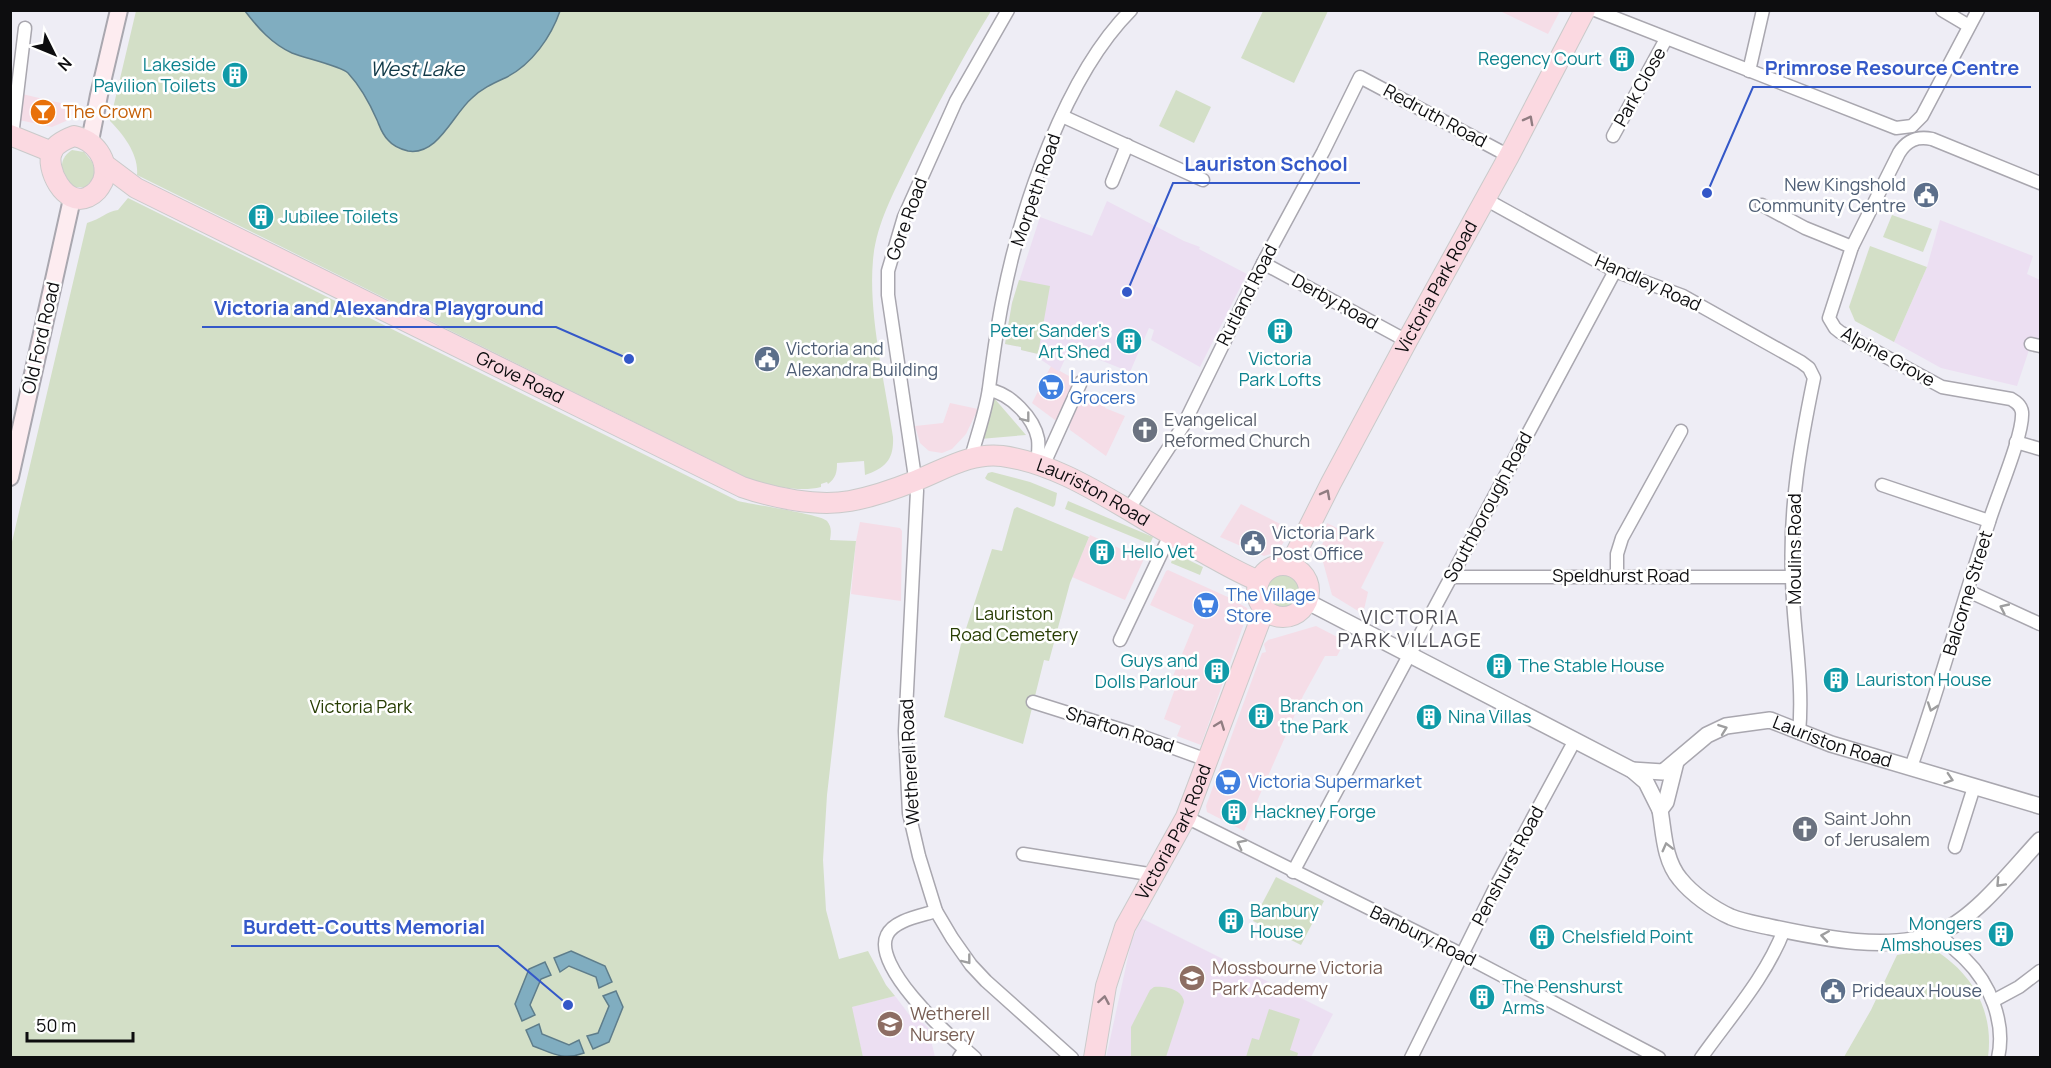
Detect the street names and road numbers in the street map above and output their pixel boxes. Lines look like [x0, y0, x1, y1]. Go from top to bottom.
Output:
street label: Park Close [1608, 43, 1671, 130]
street label: Redruth Road [1380, 78, 1491, 152]
street label: Morpeth Road [1005, 130, 1066, 249]
street label: Gore Road [880, 174, 932, 263]
street label: Victoria Park Road [1389, 216, 1482, 358]
street label: Rutland Road [1210, 240, 1282, 349]
street label: Handley Road [1591, 248, 1705, 316]
street label: Derby Road [1288, 268, 1383, 335]
street label: Old Ford Road [15, 279, 65, 396]
street label: Alpine Grove [1837, 320, 1940, 392]
street label: Grove Road [472, 345, 568, 408]
street label: Southborough Road [1437, 427, 1537, 586]
street label: Lauriston Road [1034, 452, 1154, 531]
street label: Moulins Road [1782, 493, 1806, 605]
street label: Balcorne Street [1937, 527, 1997, 658]
street label: Speldhurst Road [1552, 563, 1690, 587]
street label: Wetherell Road [894, 698, 924, 826]
street label: Shafton Road [1063, 700, 1178, 758]
street label: Lauriston Road [1769, 709, 1895, 772]
street label: Victoria Park Road [1129, 760, 1216, 904]
street label: Penshurst Road [1466, 802, 1549, 929]
street label: Banbury Road [1366, 899, 1480, 971]

